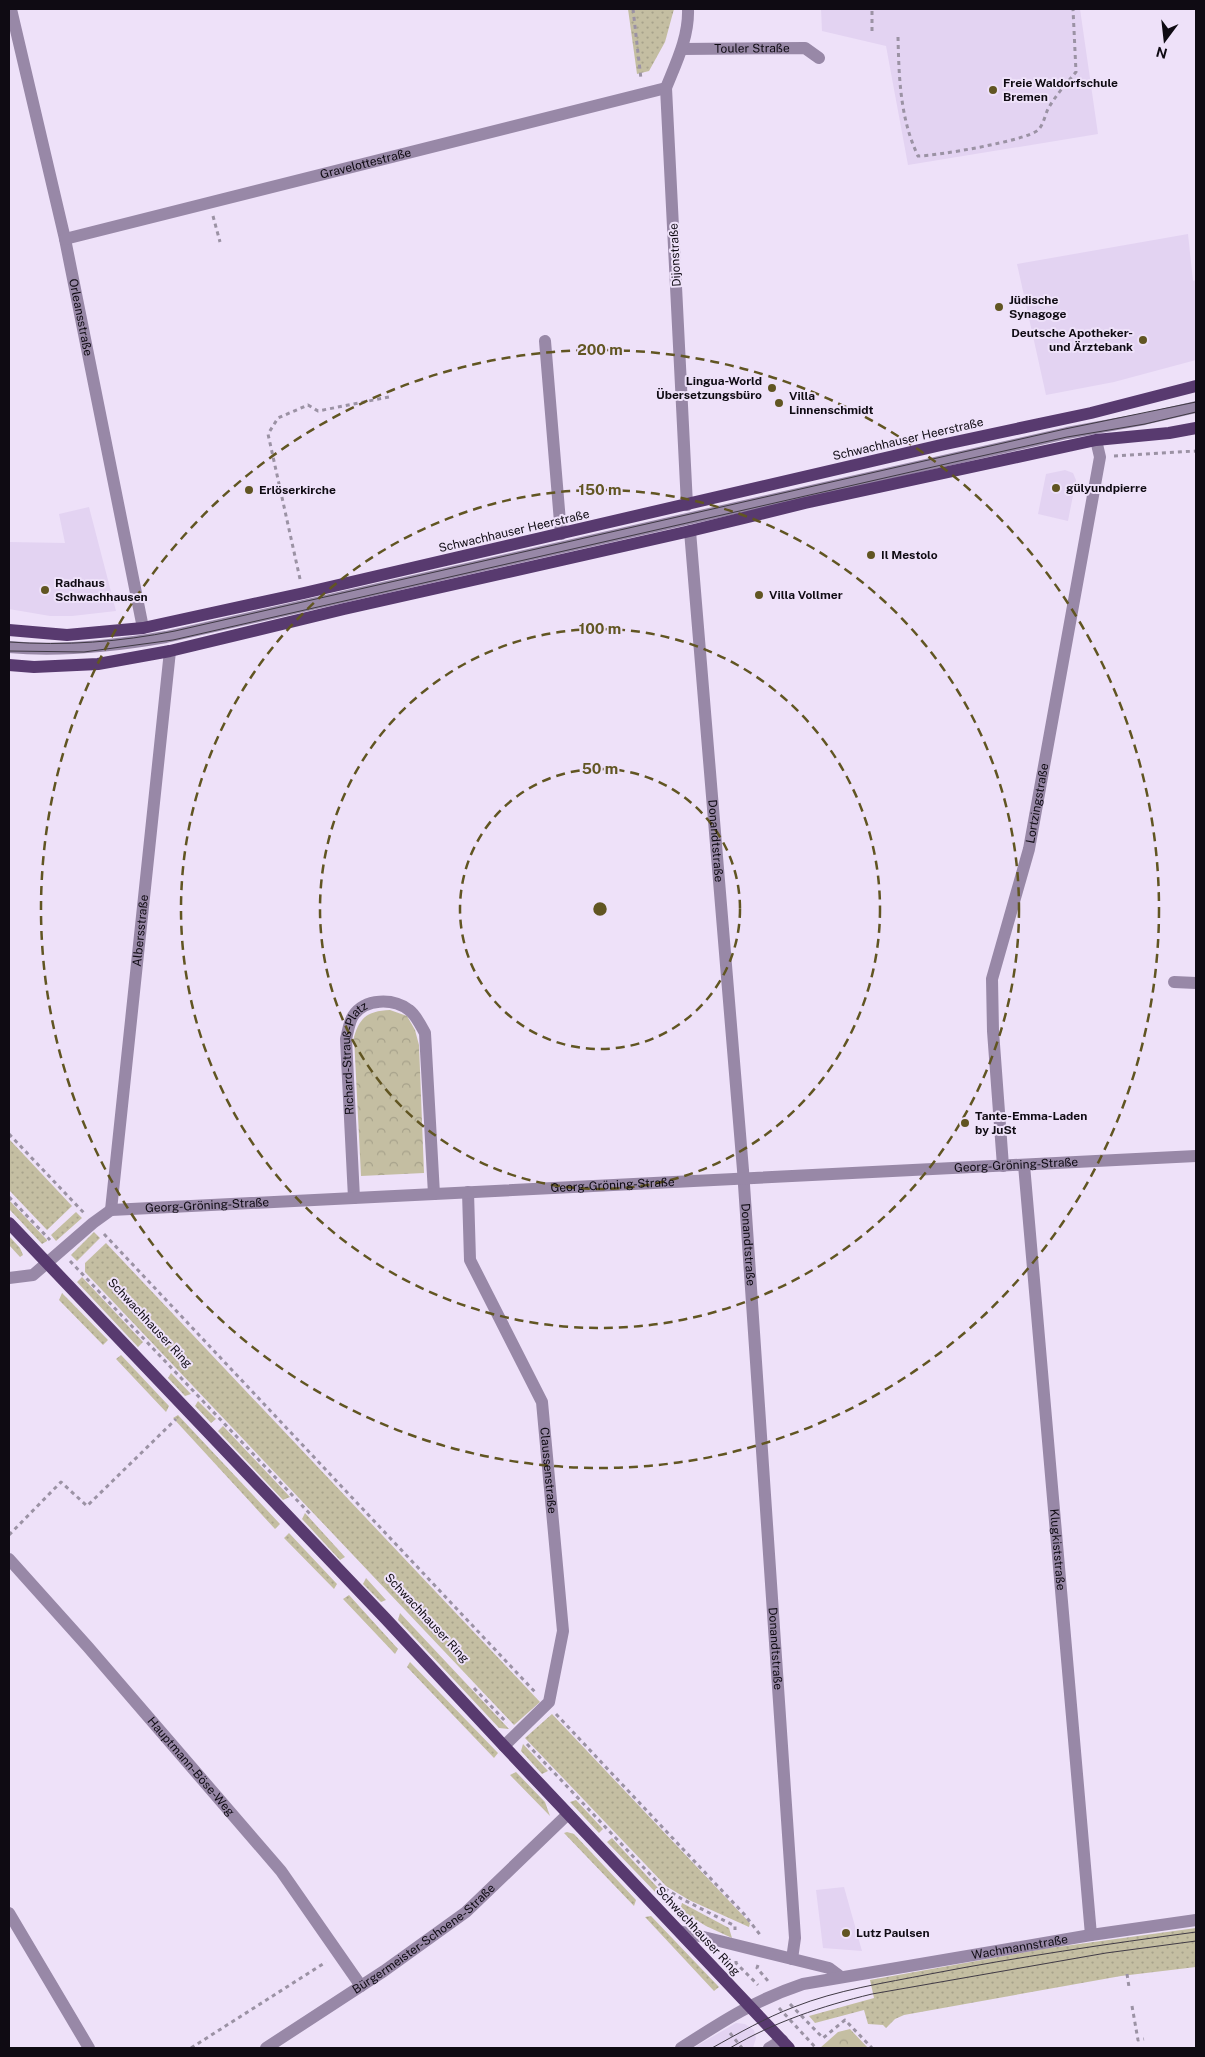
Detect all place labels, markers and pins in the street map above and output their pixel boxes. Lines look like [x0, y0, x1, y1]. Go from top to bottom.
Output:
place label: Freie Waldorfschule Bremen [1003, 76, 1118, 104]
marker: Freie Waldorfschule Bremen [987, 84, 999, 96]
place label: Jüdische Synagoge [1009, 293, 1067, 321]
marker: Jüdische Synagoge [993, 301, 1005, 313]
place label: Deutsche Apotheker- und Ärztebank [1011, 326, 1133, 354]
marker: Deutsche Apotheker- und Ärztebank [1137, 334, 1149, 346]
place label: Lingua-World Übersetzungsbüro [656, 374, 762, 402]
marker: Lingua-World Übersetzungsbüro [766, 382, 778, 394]
place label: Villa Linnenschmidt [789, 389, 874, 417]
marker: Villa Linnenschmidt [773, 397, 785, 409]
place label: gülyundpierre [1066, 481, 1147, 495]
marker: gülyundpierre [1050, 482, 1062, 494]
place label: Erlöserkirche [259, 483, 336, 497]
marker: Erlöserkirche [243, 484, 255, 496]
place label: Il Mestolo [881, 548, 938, 562]
marker: Il Mestolo [865, 549, 877, 561]
place label: Radhaus Schwachhausen [55, 576, 148, 604]
marker: Radhaus Schwachhausen [39, 584, 51, 596]
place label: Villa Vollmer [769, 588, 843, 602]
marker: Villa Vollmer [753, 589, 765, 601]
centre of rings [591, 900, 609, 918]
place label: Tante-Emma-Laden by JuSt [975, 1109, 1087, 1137]
marker: Tante-Emma-Laden by JuSt [959, 1117, 971, 1129]
place label: Lutz Paulsen [856, 1926, 930, 1940]
marker: Lutz Paulsen [840, 1927, 852, 1939]

